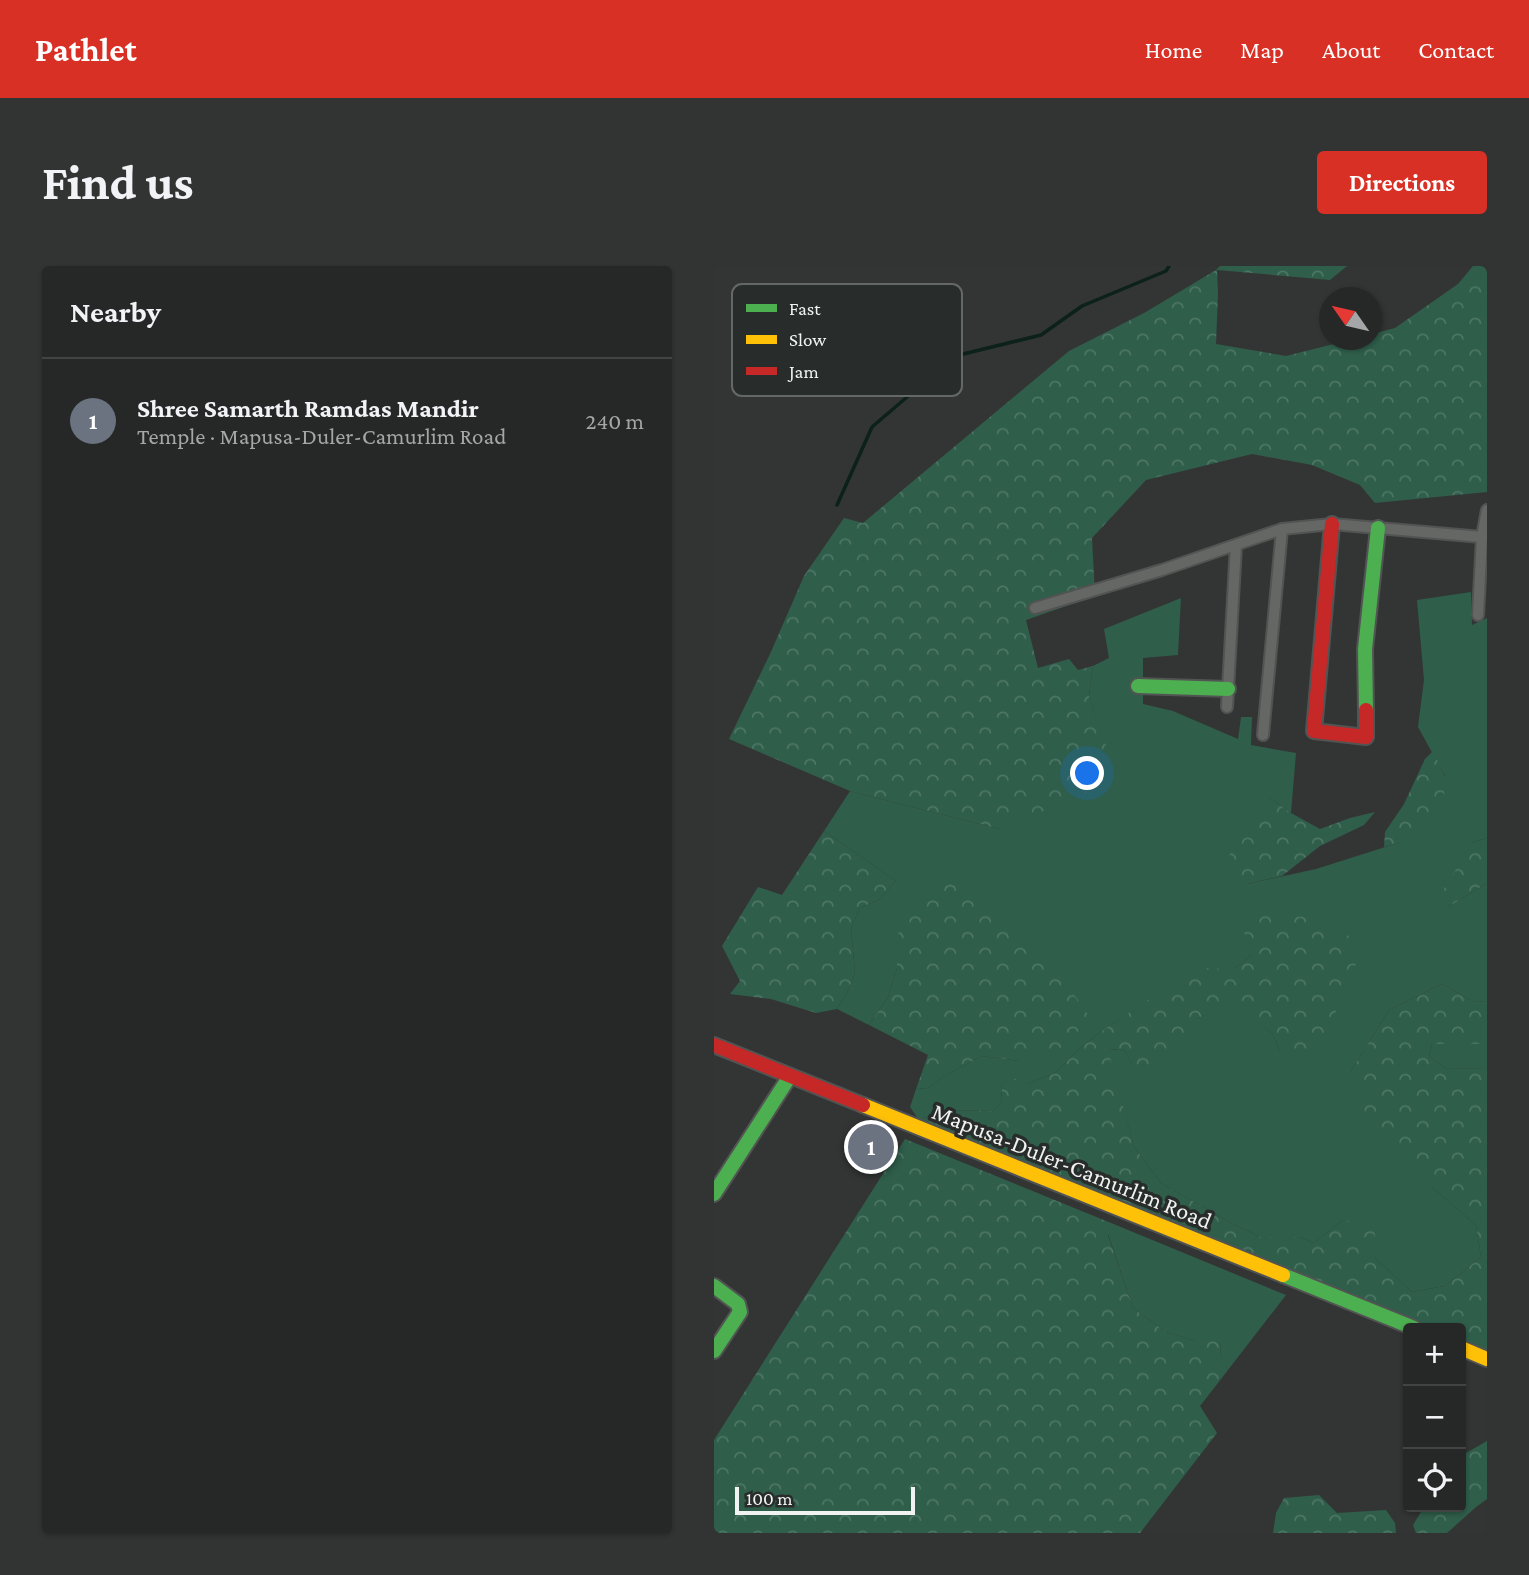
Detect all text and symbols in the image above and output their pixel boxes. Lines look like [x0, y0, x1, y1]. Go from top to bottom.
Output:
text: Pathlet [35, 31, 137, 68]
text: Home [1145, 36, 1202, 63]
text: Map [1240, 36, 1284, 63]
text: About [1322, 36, 1380, 63]
text: Contact [1418, 36, 1494, 63]
button: Directions [1317, 151, 1487, 214]
text: Find us [42, 155, 194, 210]
legend [732, 284, 962, 396]
north arrow [1319, 287, 1382, 350]
text: Nearby [70, 295, 161, 328]
text: Fast [789, 298, 821, 319]
text: Slow [789, 329, 826, 350]
text: Jam [787, 361, 819, 382]
text: Shree Samarth Ramdas Mandir [137, 394, 479, 423]
text: 1 [89, 408, 97, 434]
text: 240 m [585, 408, 644, 434]
text: Temple · Mapusa-Duler-Camurlim Road [137, 423, 506, 449]
your location [1070, 756, 1104, 790]
street label: Mapusa-Duler-Camurlim Road [928, 1097, 1216, 1234]
pin: 1 [848, 1121, 894, 1173]
map controls [1403, 1323, 1466, 1512]
button: + [1403, 1323, 1466, 1386]
button: − [1403, 1386, 1466, 1449]
button: locate [1403, 1449, 1466, 1512]
scale bar [735, 1484, 915, 1516]
text: 100 m [746, 1488, 793, 1509]

